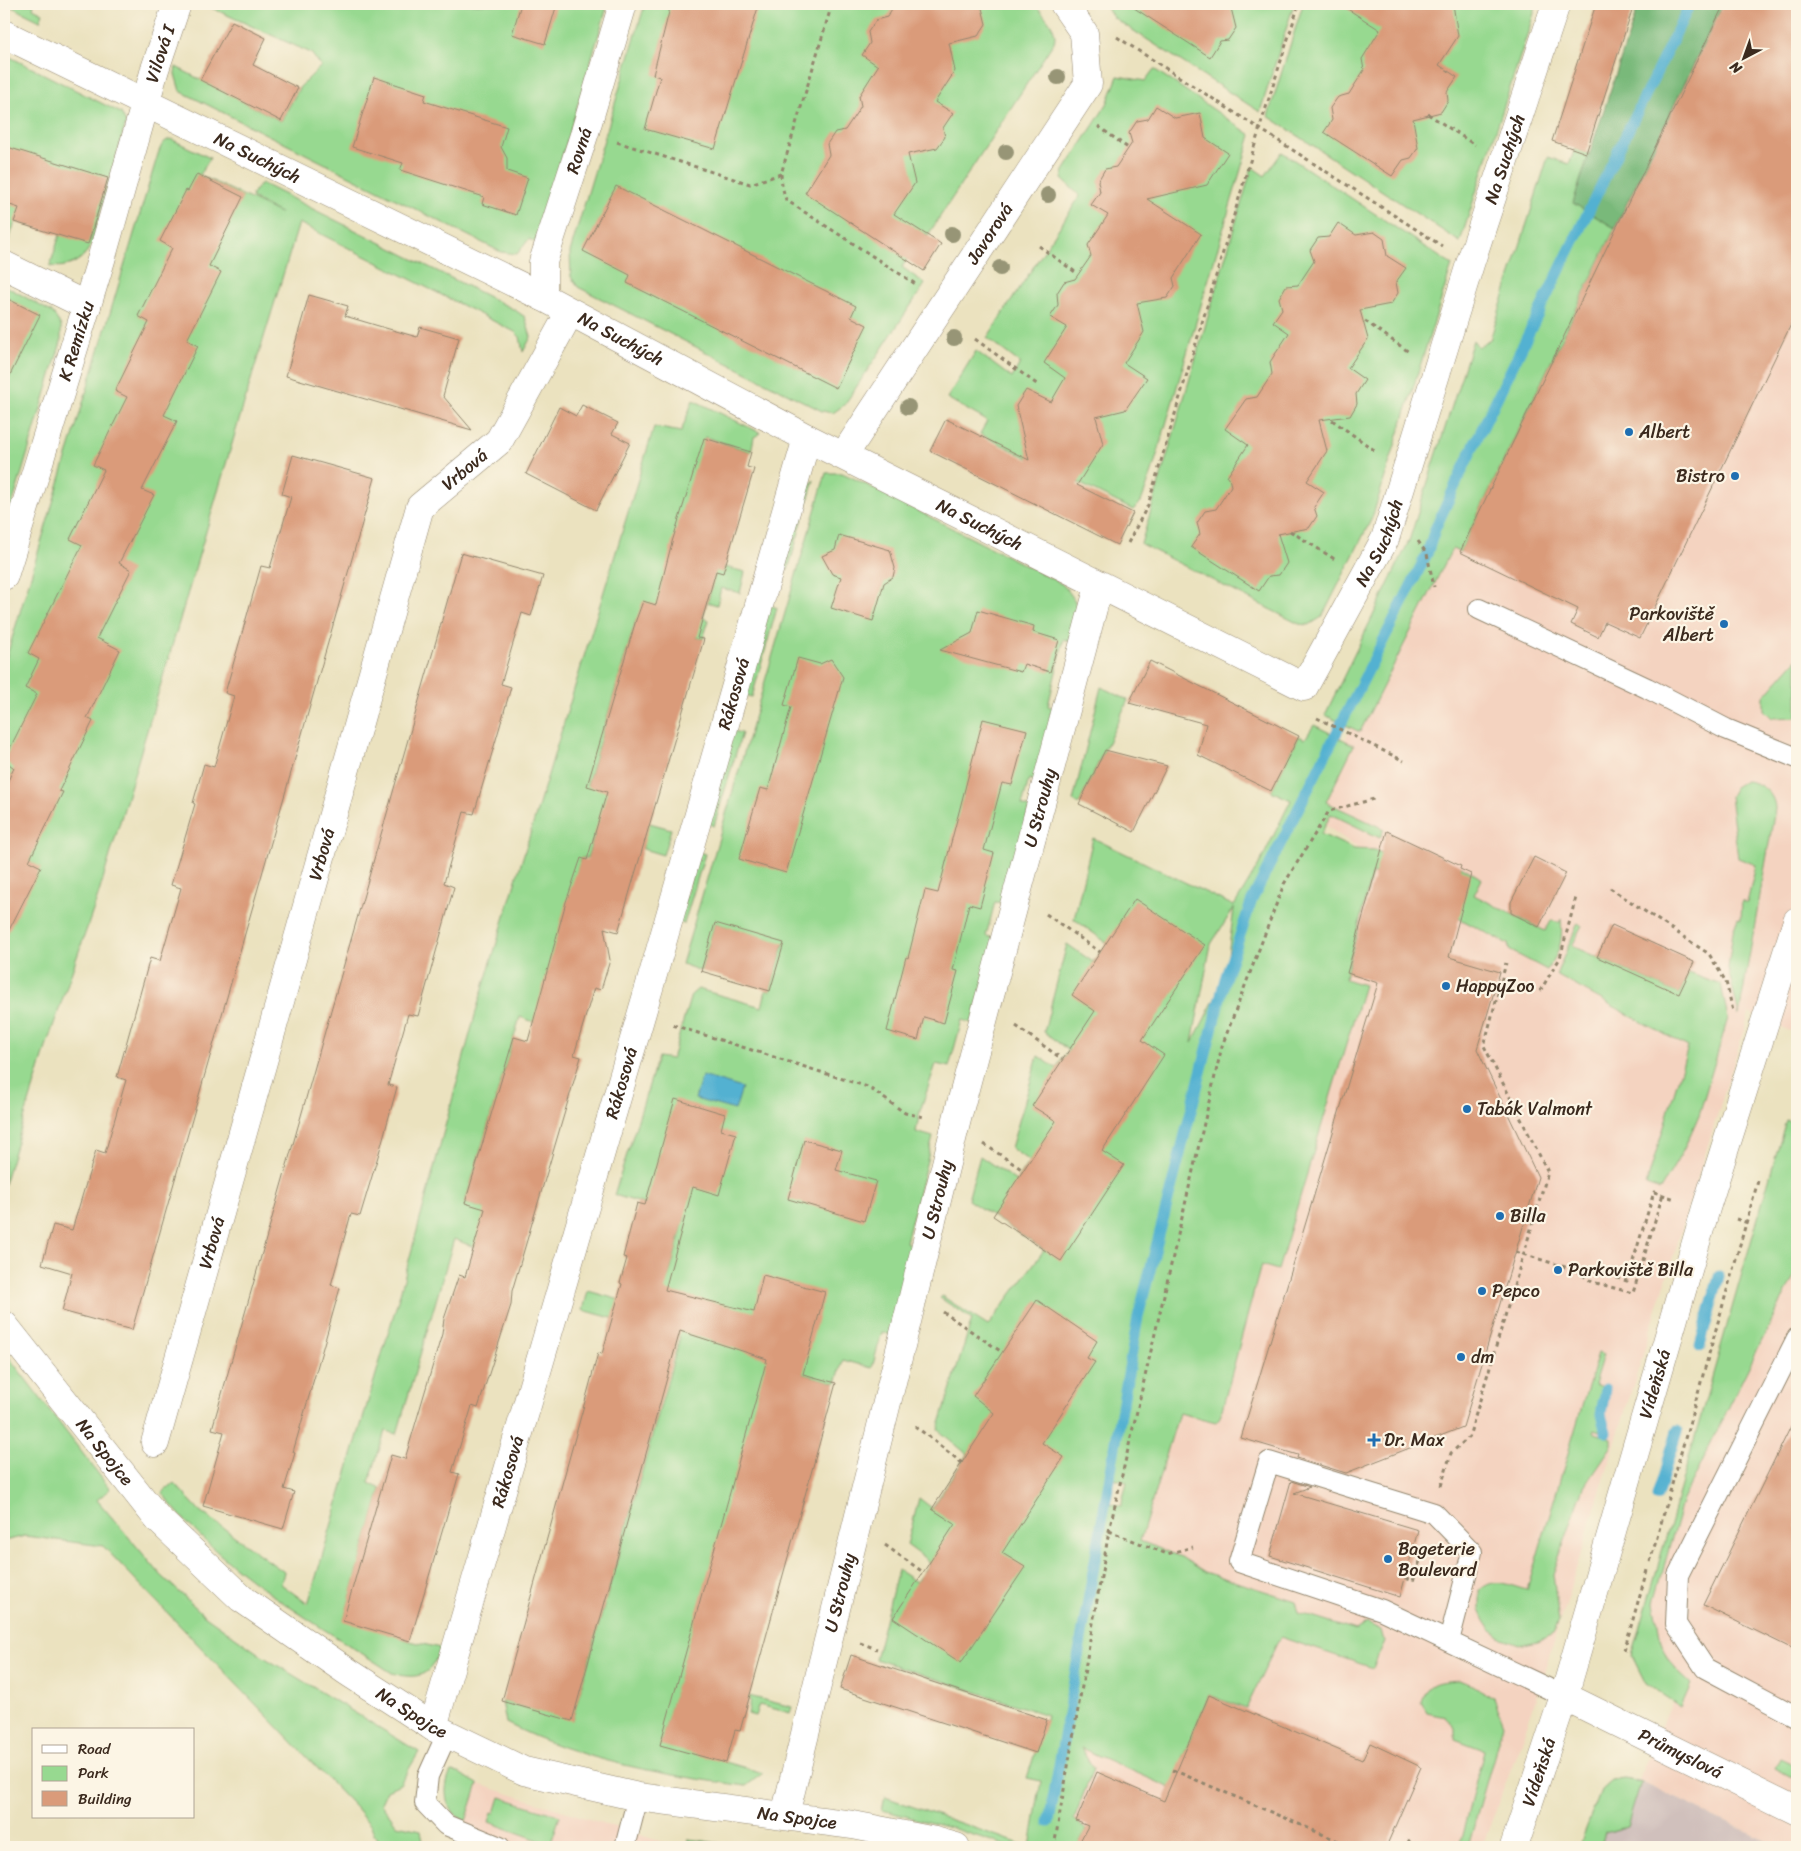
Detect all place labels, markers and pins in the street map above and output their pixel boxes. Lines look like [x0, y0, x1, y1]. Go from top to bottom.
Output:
place label: Albert [1638, 416, 1690, 448]
marker: Albert [1623, 426, 1635, 438]
place label: Bistro [1676, 460, 1725, 492]
marker: Bistro [1729, 470, 1741, 482]
place label: Parkoviště Albert [1629, 598, 1716, 651]
marker: Parkoviště Albert [1718, 618, 1730, 630]
place label: HappyZoo [1456, 970, 1535, 1002]
marker: HappyZoo [1440, 980, 1452, 992]
place label: Tabák Valmont [1477, 1093, 1593, 1125]
marker: Tabák Valmont [1461, 1103, 1473, 1115]
place label: Billa [1510, 1200, 1547, 1232]
marker: Billa [1494, 1210, 1506, 1222]
place label: Parkoviště Billa [1568, 1254, 1694, 1286]
marker: Parkoviště Billa [1552, 1264, 1564, 1276]
place label: Pepco [1492, 1275, 1540, 1307]
marker: Pepco [1476, 1285, 1488, 1297]
place label: dm [1471, 1341, 1494, 1373]
marker: dm [1455, 1351, 1467, 1363]
place label: Dr. Max [1384, 1424, 1445, 1456]
marker: Dr. Max [1368, 1434, 1380, 1446]
place label: Bageterie Boulevard [1398, 1533, 1478, 1586]
marker: Bageterie Boulevard [1382, 1553, 1394, 1565]

